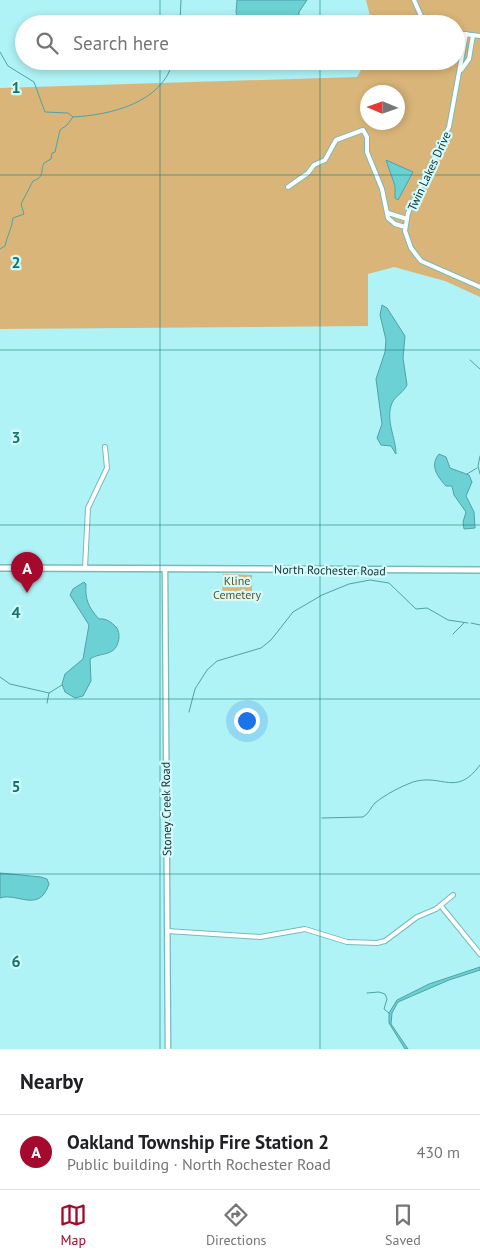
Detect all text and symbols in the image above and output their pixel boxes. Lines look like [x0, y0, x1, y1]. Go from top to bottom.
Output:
search box [15, 15, 465, 70]
icon: search [33, 29, 61, 57]
text: Search here [73, 31, 169, 55]
text: 1 [11, 77, 21, 97]
north arrow [360, 85, 405, 130]
street label: Twin Lakes Drive [404, 129, 454, 213]
text: 2 [11, 252, 21, 272]
text: 3 [11, 427, 21, 447]
pin: A [11, 552, 43, 593]
street label: North Rochester Road [274, 562, 386, 578]
park label: Kline Cemetery [213, 573, 261, 602]
text: 4 [11, 602, 21, 622]
your location [234, 708, 260, 734]
street label: Stoney Creek Road [158, 762, 174, 856]
text: 5 [11, 776, 21, 796]
text: 6 [11, 951, 21, 971]
text: Nearby [20, 1068, 83, 1095]
text: Oakland Township Fire Station 2 [67, 1130, 329, 1154]
text: A [31, 1142, 41, 1162]
text: 430 m [417, 1142, 460, 1162]
text: Public building · North Rochester Road [67, 1154, 331, 1174]
tab: Map [59, 1201, 87, 1249]
tab: Directions [206, 1201, 266, 1249]
tab: Saved [385, 1201, 421, 1249]

